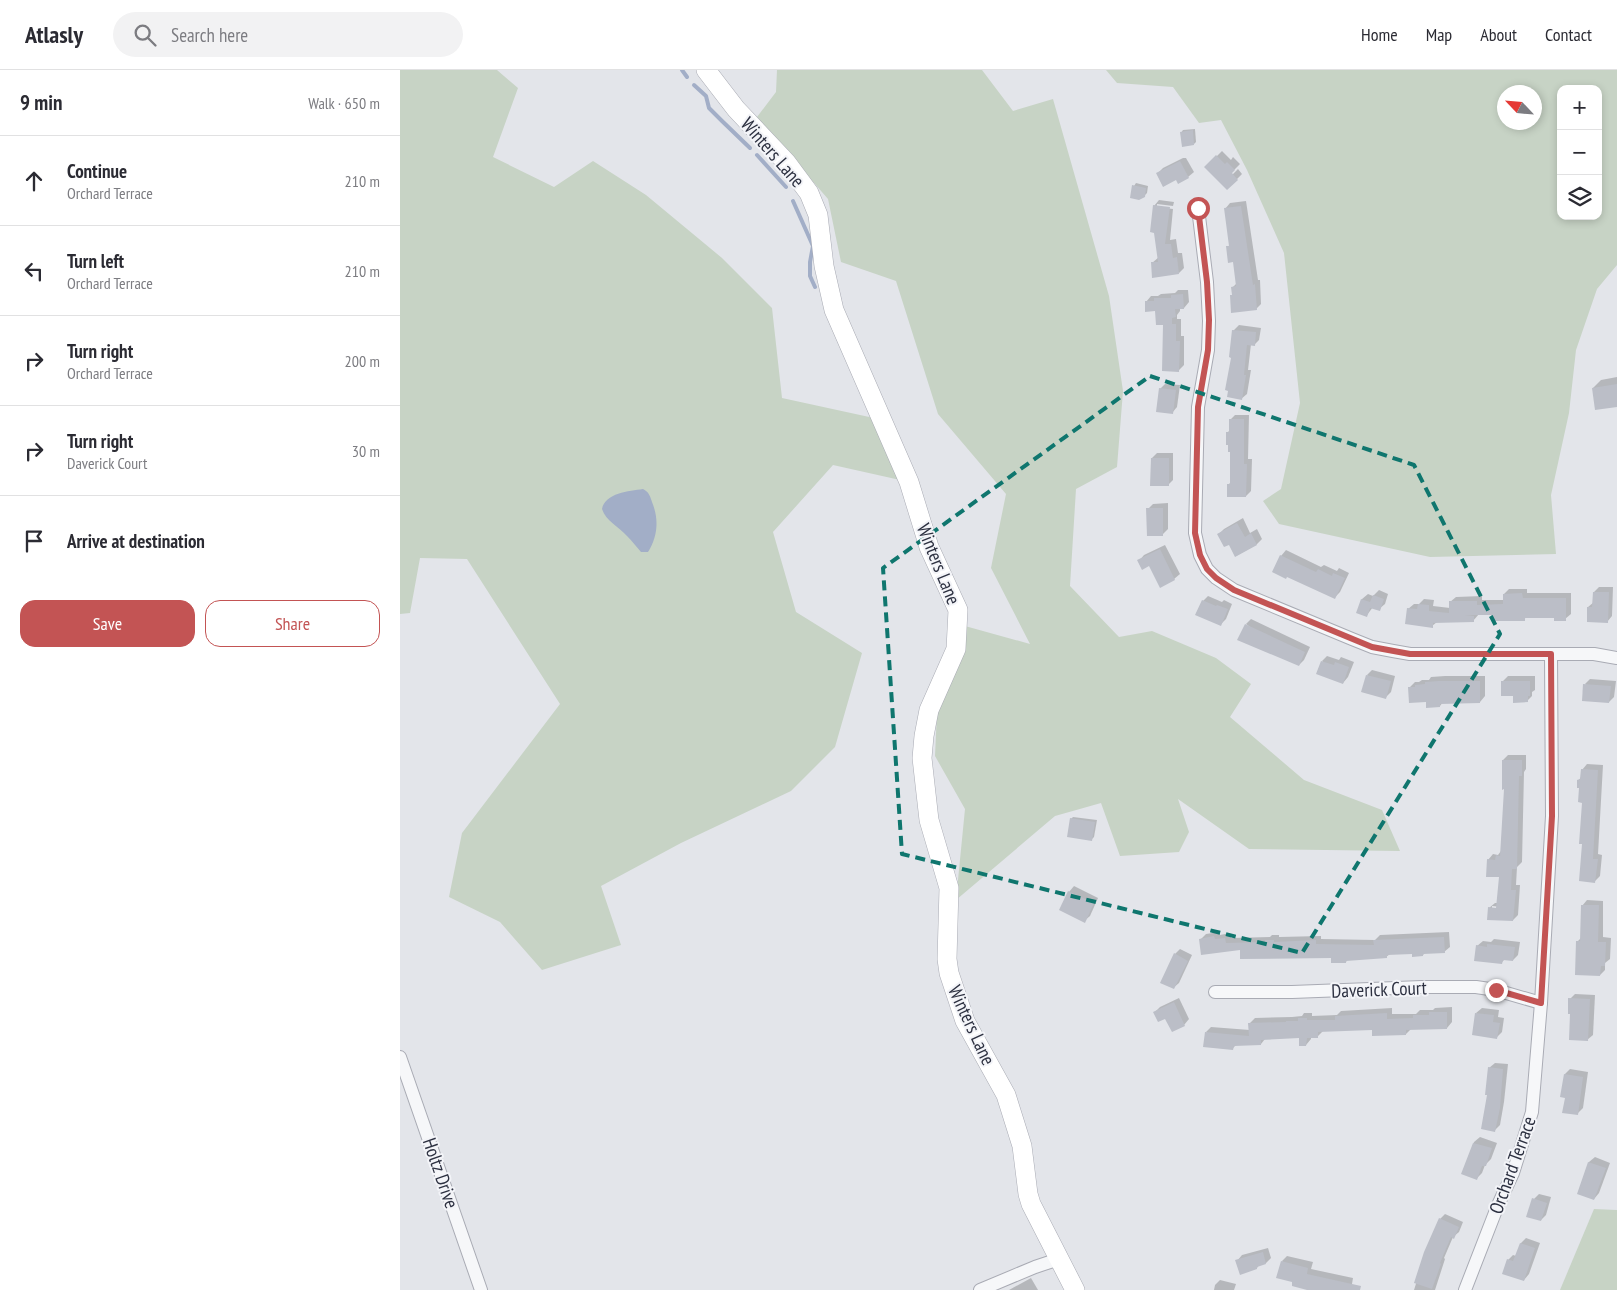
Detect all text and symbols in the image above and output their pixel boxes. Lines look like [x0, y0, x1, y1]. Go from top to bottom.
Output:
search box [113, 12, 463, 57]
text: Atlasly [25, 19, 83, 50]
icon: search [131, 21, 159, 49]
text: Search here [171, 23, 248, 47]
text: Home [1361, 23, 1398, 46]
text: Map [1426, 23, 1452, 46]
text: About [1480, 23, 1517, 46]
text: Contact [1545, 23, 1592, 46]
north arrow [1497, 85, 1542, 130]
map controls [1557, 85, 1602, 220]
button: + [1557, 85, 1602, 130]
text: 9 min [20, 89, 62, 116]
text: Walk · 650 m [308, 93, 380, 113]
street label: Winters Lane [736, 112, 810, 192]
button: − [1557, 130, 1602, 175]
text: Continue [67, 159, 127, 183]
icon: ahead [20, 167, 48, 195]
text: 210 m [345, 171, 380, 191]
button: layers [1557, 175, 1602, 220]
text: Orchard Terrace [67, 183, 153, 203]
route start [1187, 197, 1210, 220]
text: Turn left [67, 249, 124, 273]
icon: left [20, 257, 48, 285]
text: 210 m [345, 261, 380, 281]
text: Orchard Terrace [67, 273, 153, 293]
text: Turn right [67, 339, 133, 363]
icon: right [20, 347, 48, 375]
text: 200 m [345, 351, 380, 371]
text: Orchard Terrace [67, 363, 153, 383]
text: Turn right [67, 429, 133, 453]
icon: right [20, 437, 48, 465]
text: 30 m [352, 441, 380, 461]
text: Daverick Court [67, 453, 147, 473]
street label: Winters Lane [912, 520, 966, 608]
icon: arrive [20, 527, 48, 555]
text: Arrive at destination [67, 529, 205, 553]
button: Save [20, 600, 195, 647]
button: Share [205, 600, 380, 647]
street label: Daverick Court [1331, 975, 1428, 1003]
route end [1485, 979, 1508, 1002]
street label: Winters Lane [943, 981, 1001, 1069]
street label: Orchard Terrace [1483, 1113, 1541, 1217]
street label: Holtz Drive [418, 1135, 464, 1212]

